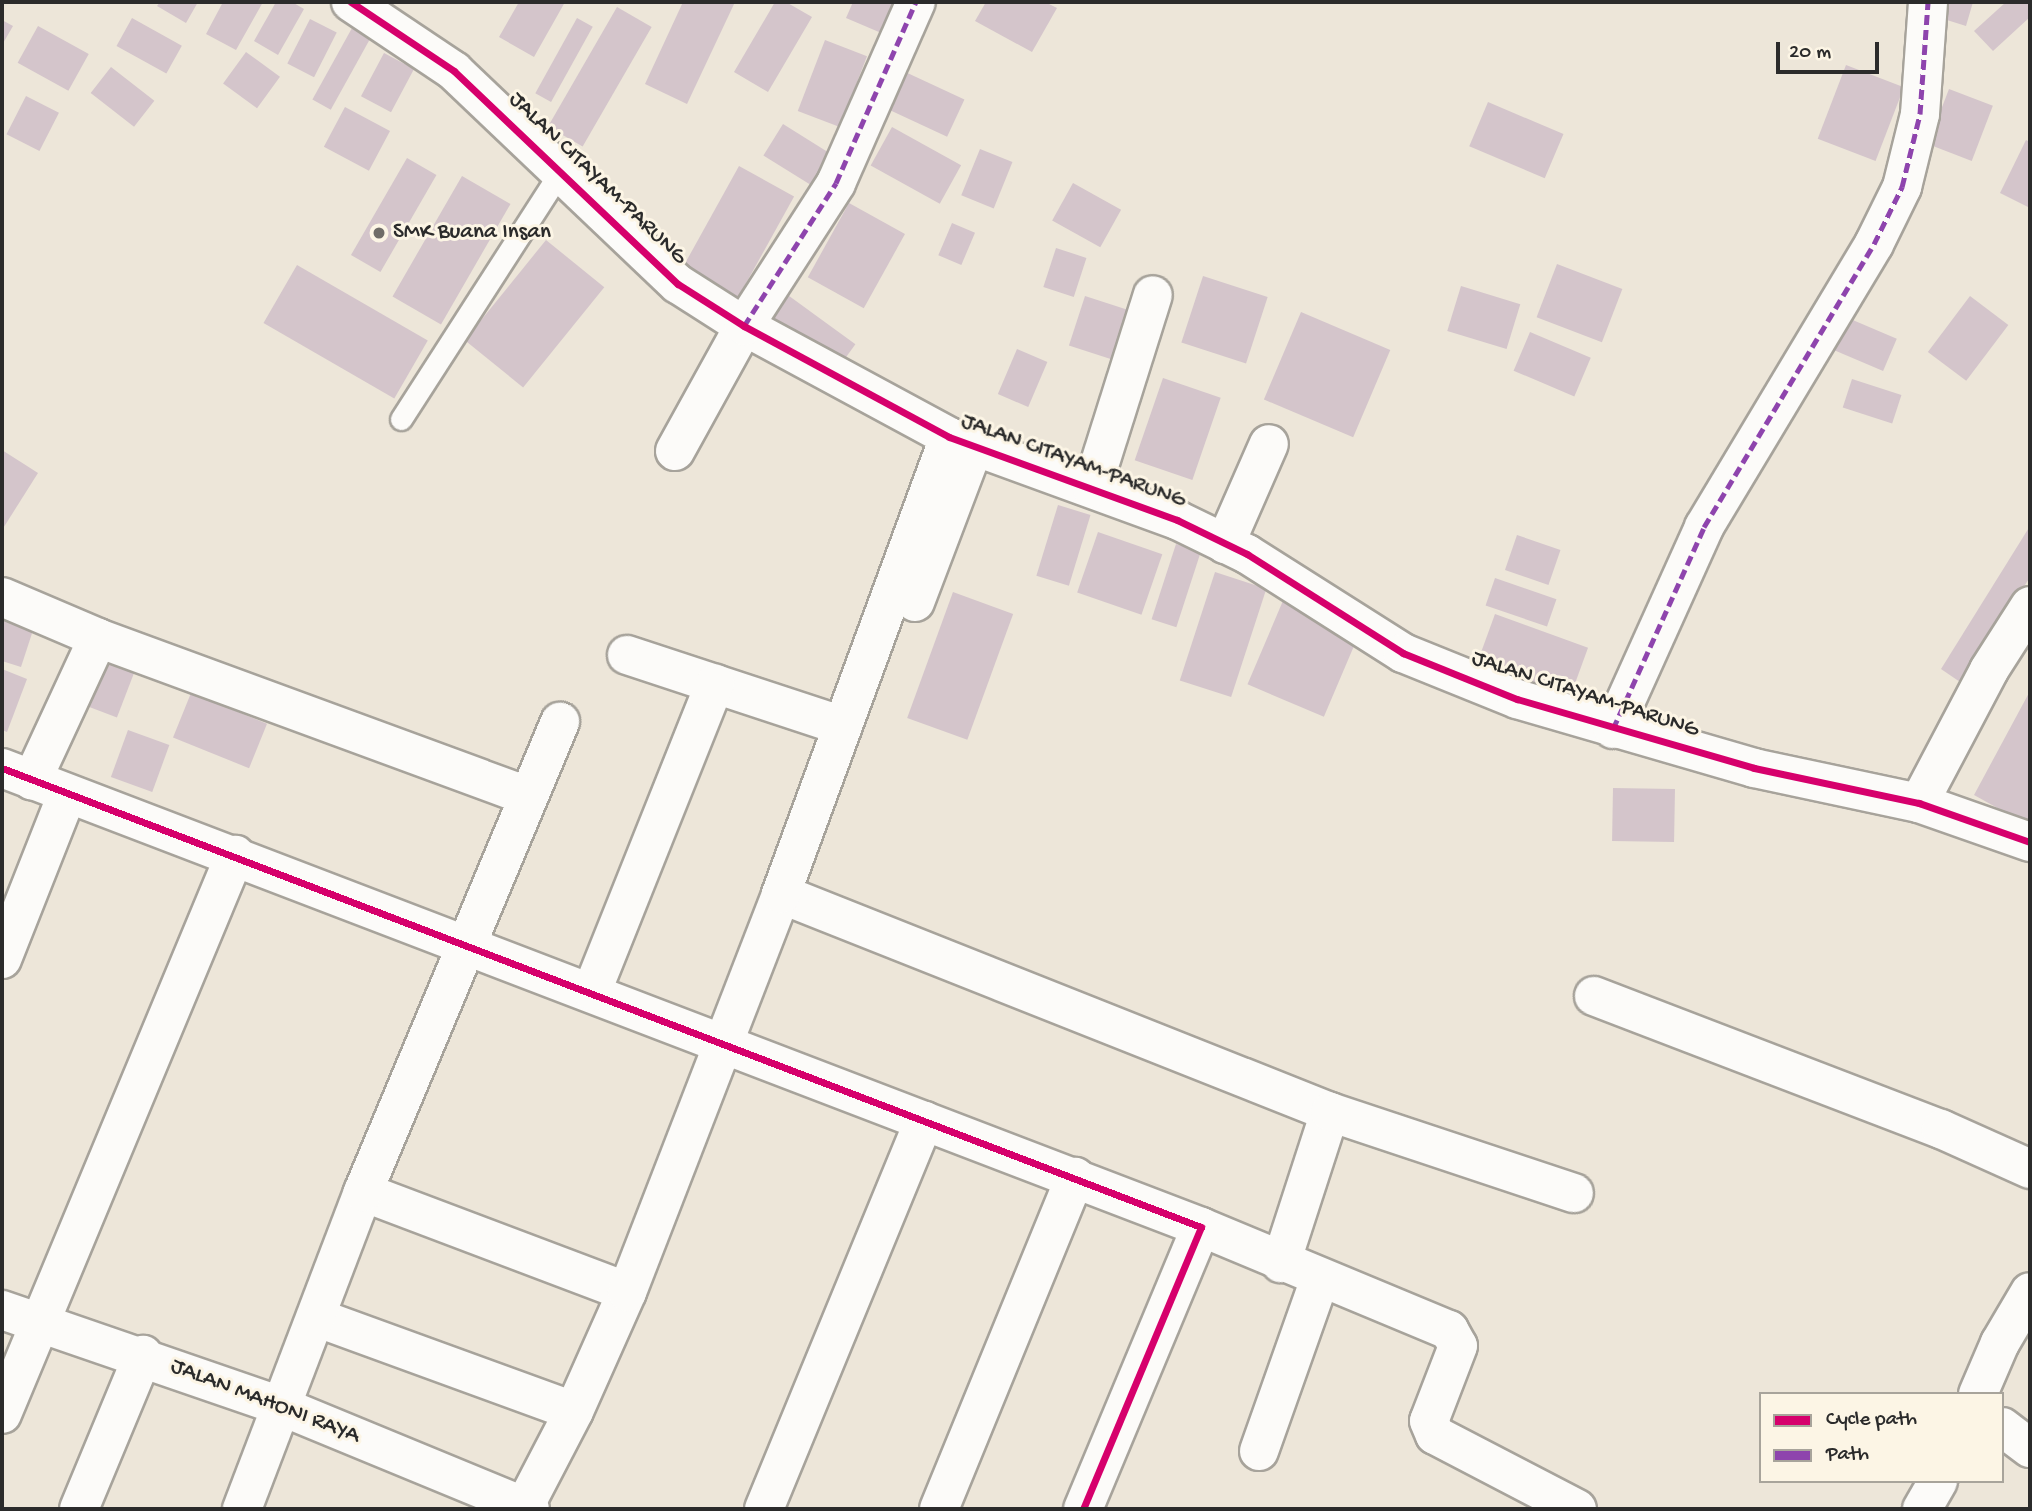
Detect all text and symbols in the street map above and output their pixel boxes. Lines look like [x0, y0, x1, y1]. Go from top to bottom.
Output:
scale bar [1780, 28, 1883, 72]
text: 20 m [1789, 41, 1831, 66]
street label: JALAN CITAYAM-PARUNG [502, 87, 692, 271]
place label: SMK Buana Insan [393, 219, 551, 247]
marker: SMK Buana Insan [371, 225, 387, 241]
street label: JALAN CITAYAM-PARUNG [957, 408, 1189, 516]
street label: JALAN CITAYAM-PARUNG [1468, 645, 1702, 745]
street label: JALAN MAHONI RAYA [166, 1353, 364, 1451]
legend [1759, 1392, 2004, 1483]
text: Cycle path [1826, 1408, 1917, 1433]
text: Path [1826, 1443, 1869, 1468]

